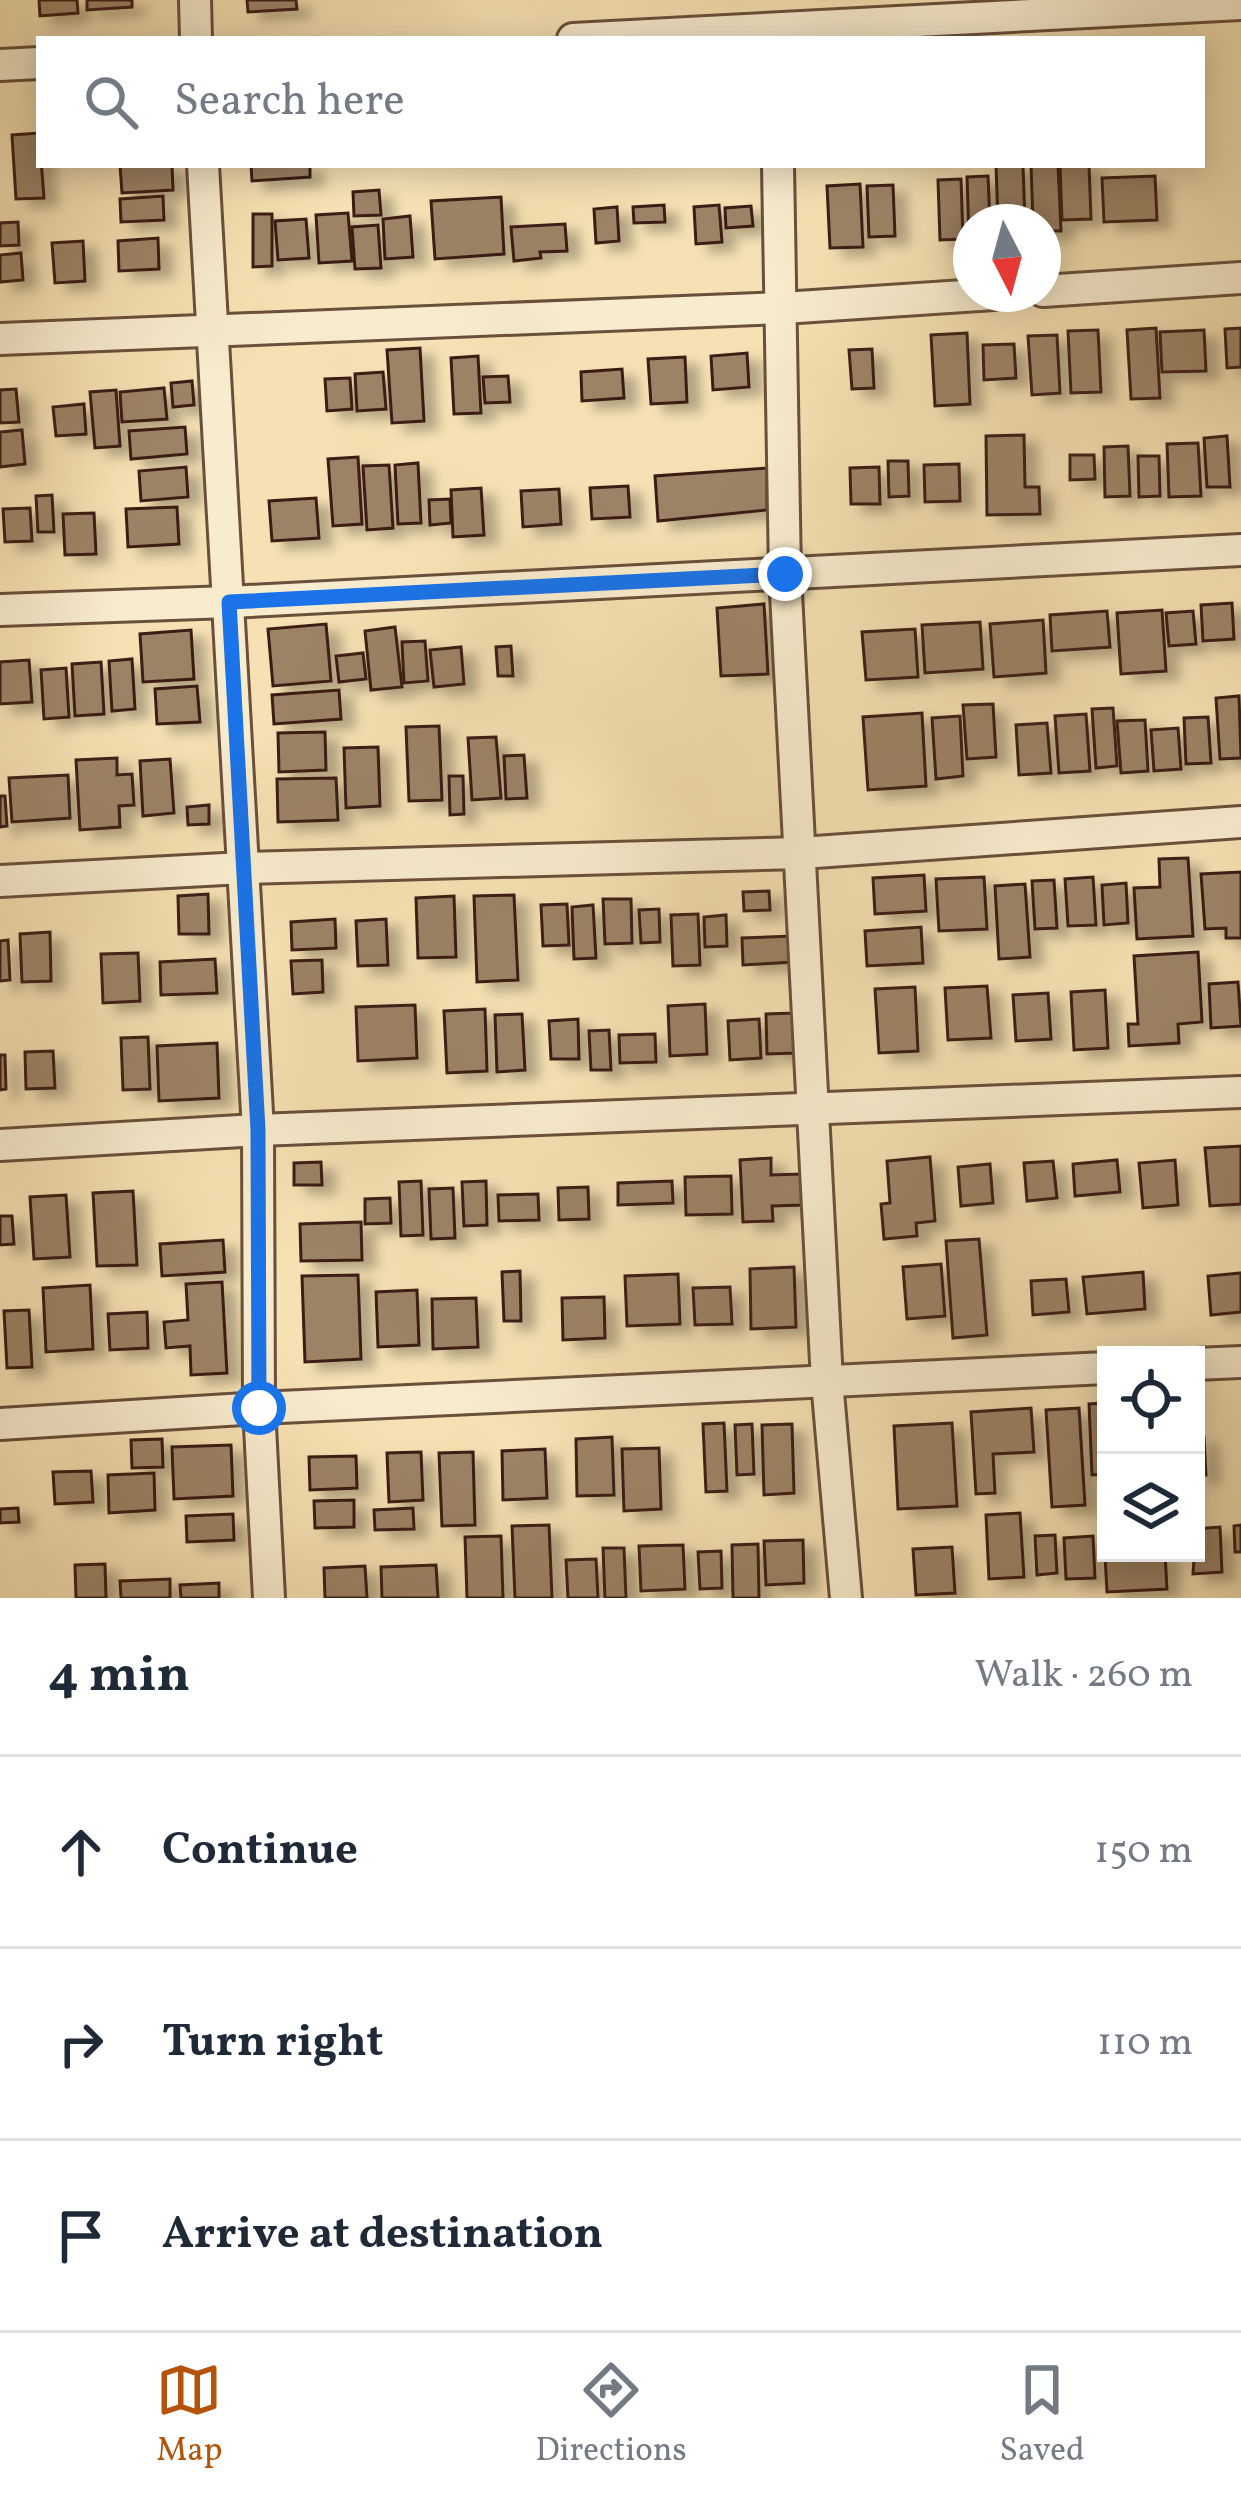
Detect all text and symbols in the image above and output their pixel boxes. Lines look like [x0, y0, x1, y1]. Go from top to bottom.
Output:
search box [36, 36, 1205, 168]
icon: search [78, 69, 144, 135]
text: Search here [174, 71, 405, 134]
north arrow [953, 204, 1061, 312]
route end [758, 547, 812, 601]
map controls [1097, 1346, 1205, 1562]
button: locate [1097, 1346, 1205, 1454]
route start [232, 1381, 286, 1435]
button: layers [1097, 1454, 1205, 1562]
text: 4 min [48, 1641, 190, 1712]
text: Walk · 260 m [975, 1649, 1193, 1703]
icon: ahead [48, 1819, 114, 1885]
text: Continue [162, 1820, 358, 1883]
text: 150 m [1094, 1825, 1193, 1879]
icon: right [48, 2011, 114, 2077]
text: Turn right [162, 2012, 383, 2075]
text: 110 m [1097, 2017, 1193, 2071]
icon: arrive [48, 2203, 114, 2269]
text: Arrive at destination [162, 2204, 603, 2267]
tab: Map [156, 2357, 223, 2475]
tab: Directions [535, 2357, 687, 2475]
tab: Saved [1000, 2357, 1085, 2475]

